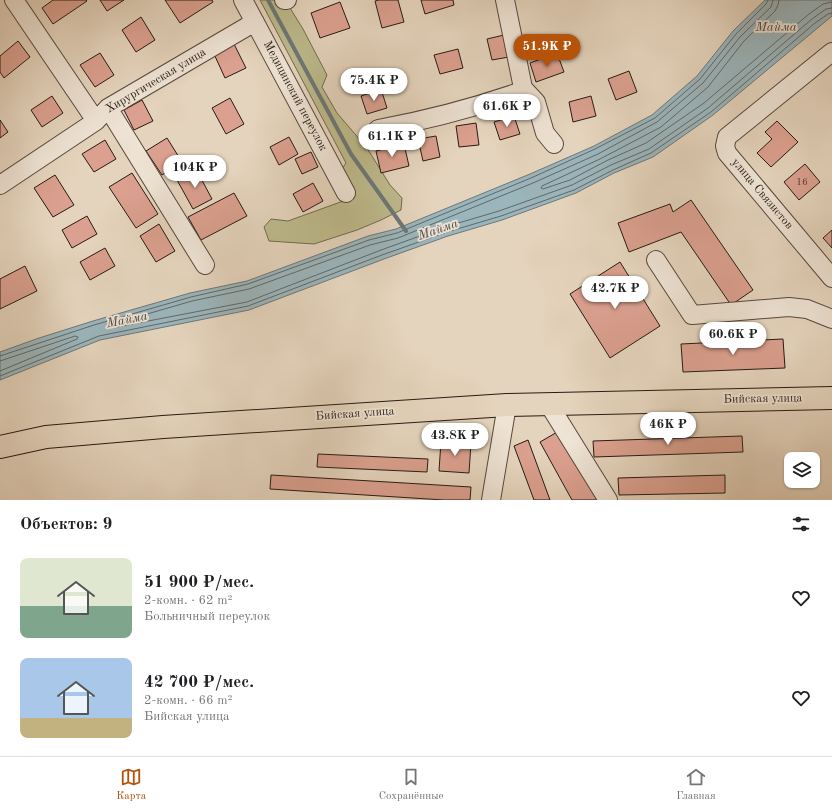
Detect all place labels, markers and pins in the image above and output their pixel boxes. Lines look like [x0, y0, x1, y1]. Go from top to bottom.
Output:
pin: 51.9K ₽ [510, 34, 584, 68]
pin: 75.4K ₽ [337, 68, 411, 102]
pin: 61.6K ₽ [470, 94, 544, 128]
pin: 61.1K ₽ [355, 124, 429, 158]
pin: 104K ₽ [162, 155, 228, 189]
pin: 42.7K ₽ [578, 276, 652, 310]
pin: 60.6K ₽ [696, 322, 770, 356]
pin: 46K ₽ [640, 412, 696, 446]
pin: 43.8K ₽ [418, 423, 492, 457]

